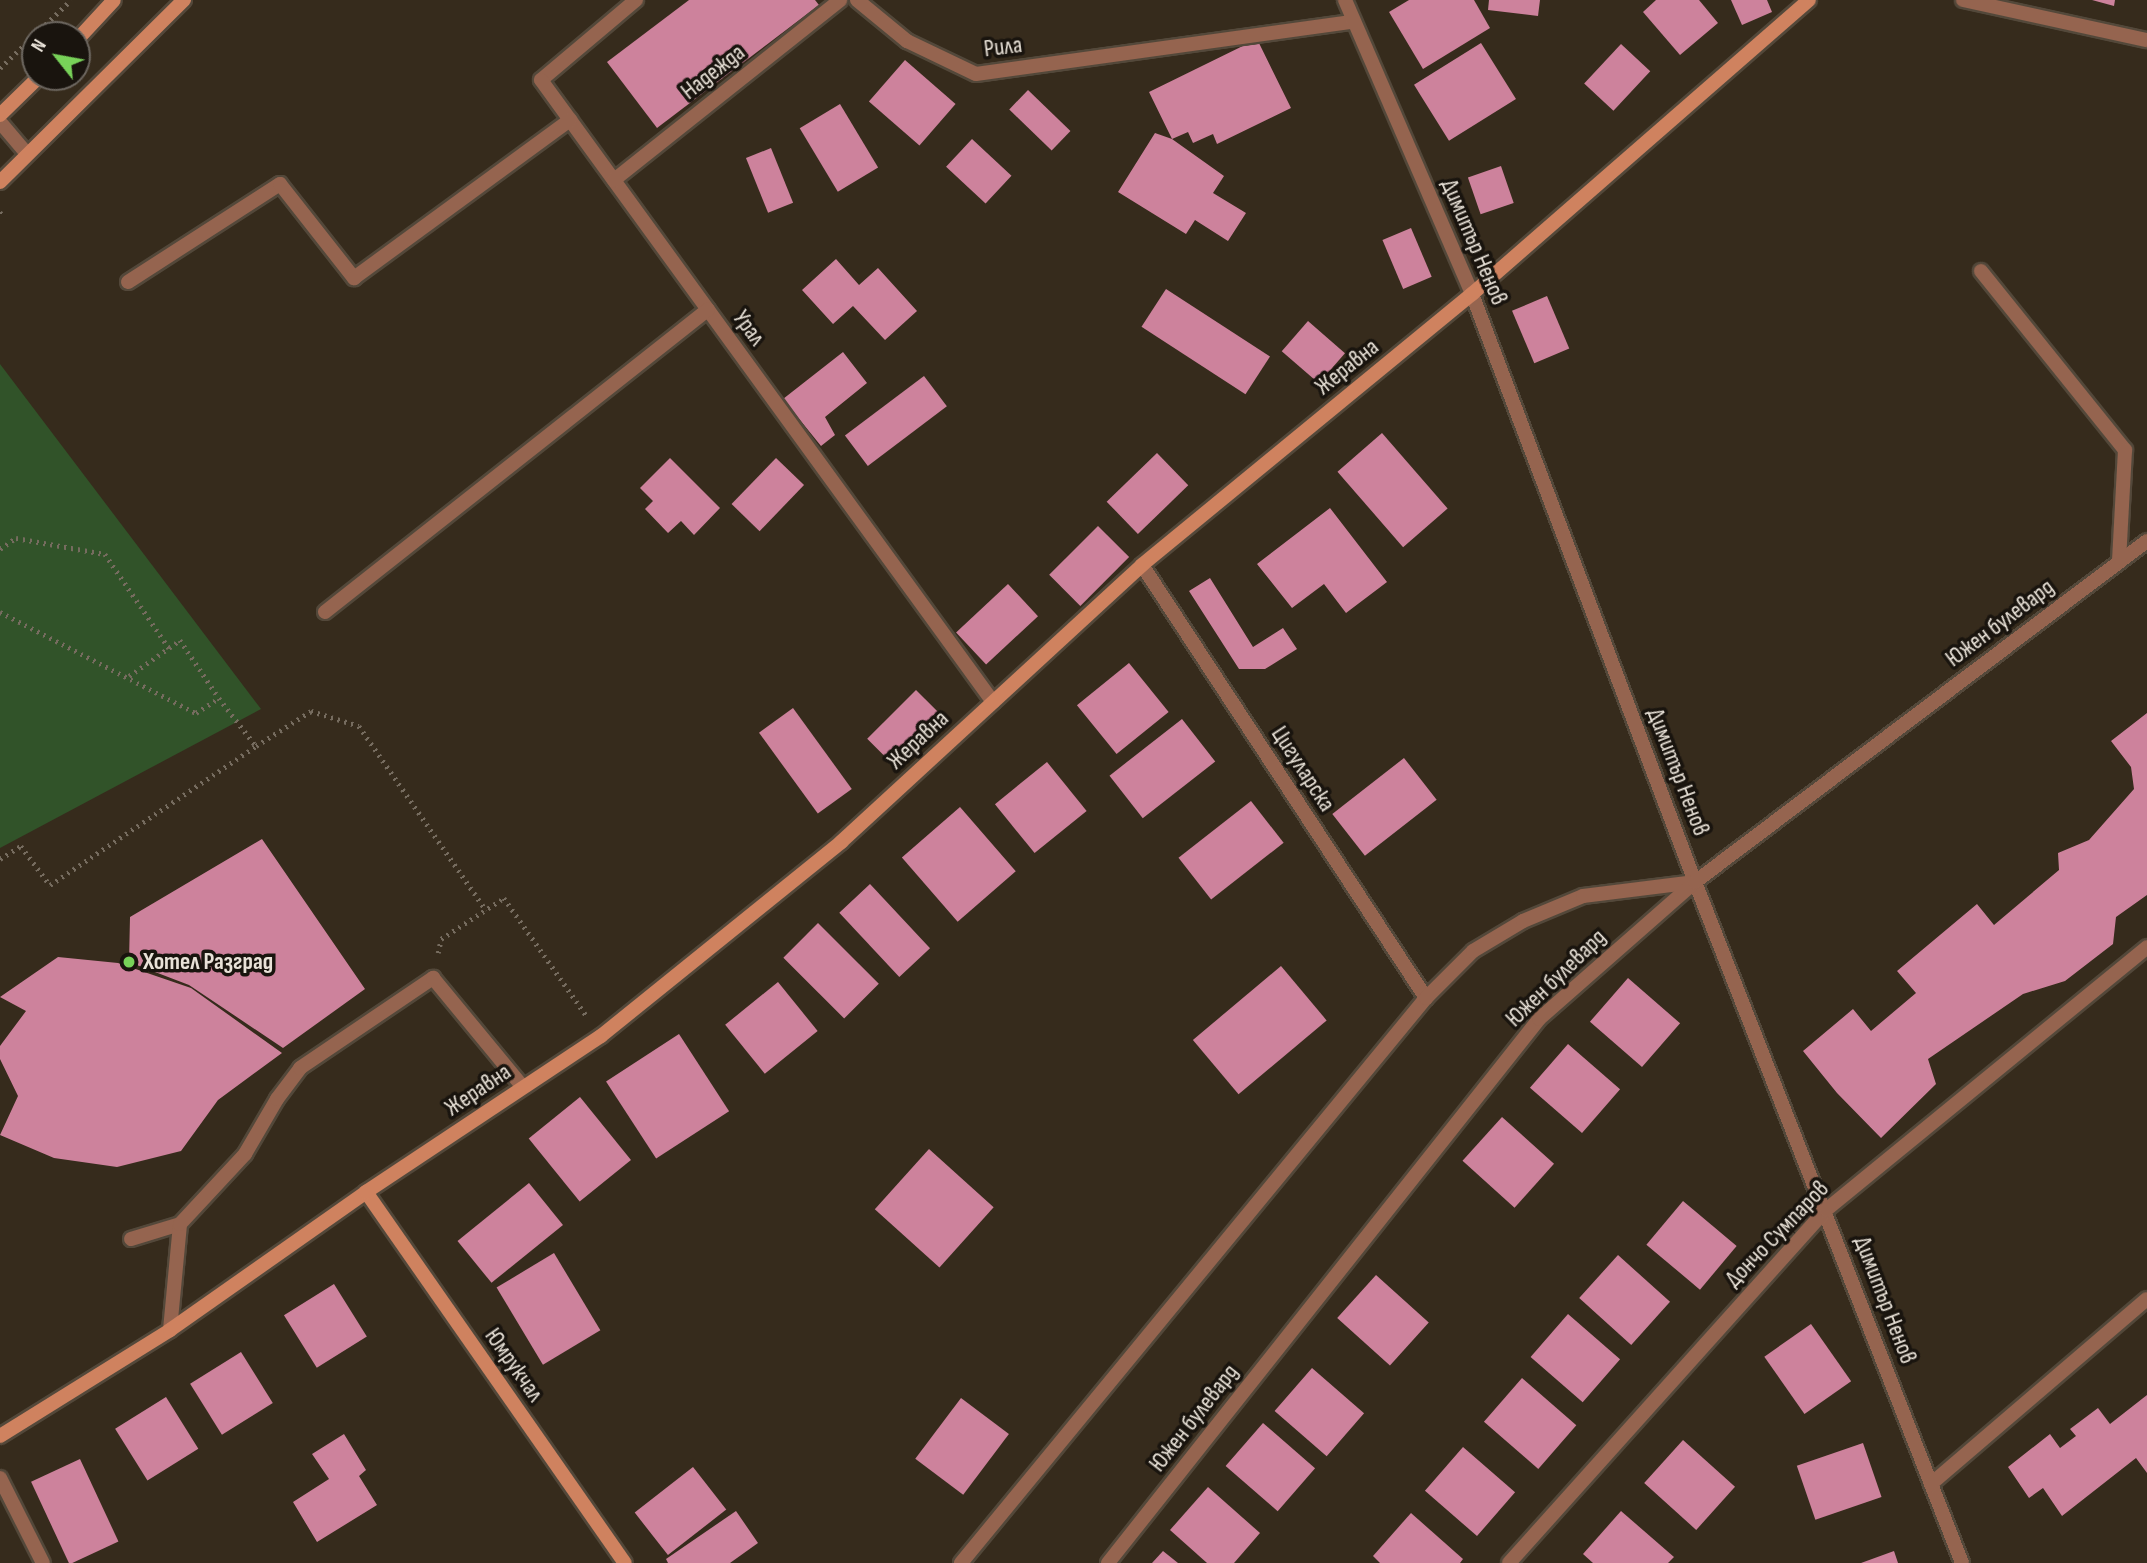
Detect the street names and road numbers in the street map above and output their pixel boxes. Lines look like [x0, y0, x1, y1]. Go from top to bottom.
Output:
street label: Рила [982, 30, 1024, 64]
street label: Надежда [675, 38, 751, 106]
street label: Димитър Ненов [1435, 175, 1513, 309]
street label: Урал [727, 305, 771, 351]
street label: Жеравна [1309, 333, 1385, 401]
street label: Южен булевард [1940, 573, 2060, 673]
street label: Жеравна [881, 704, 955, 776]
street label: Димитър Ненов [1641, 704, 1715, 840]
street label: Цигуларска [1265, 721, 1341, 817]
street label: Южен булевард [1500, 923, 1612, 1033]
street label: Жеравна [439, 1057, 517, 1123]
street label: Дончо Сумпаров [1719, 1175, 1835, 1293]
street label: Димитър Ненов [1848, 1232, 1922, 1368]
street label: Юмрукчал [478, 1323, 550, 1407]
street label: Южен булевард [1143, 1359, 1245, 1477]

